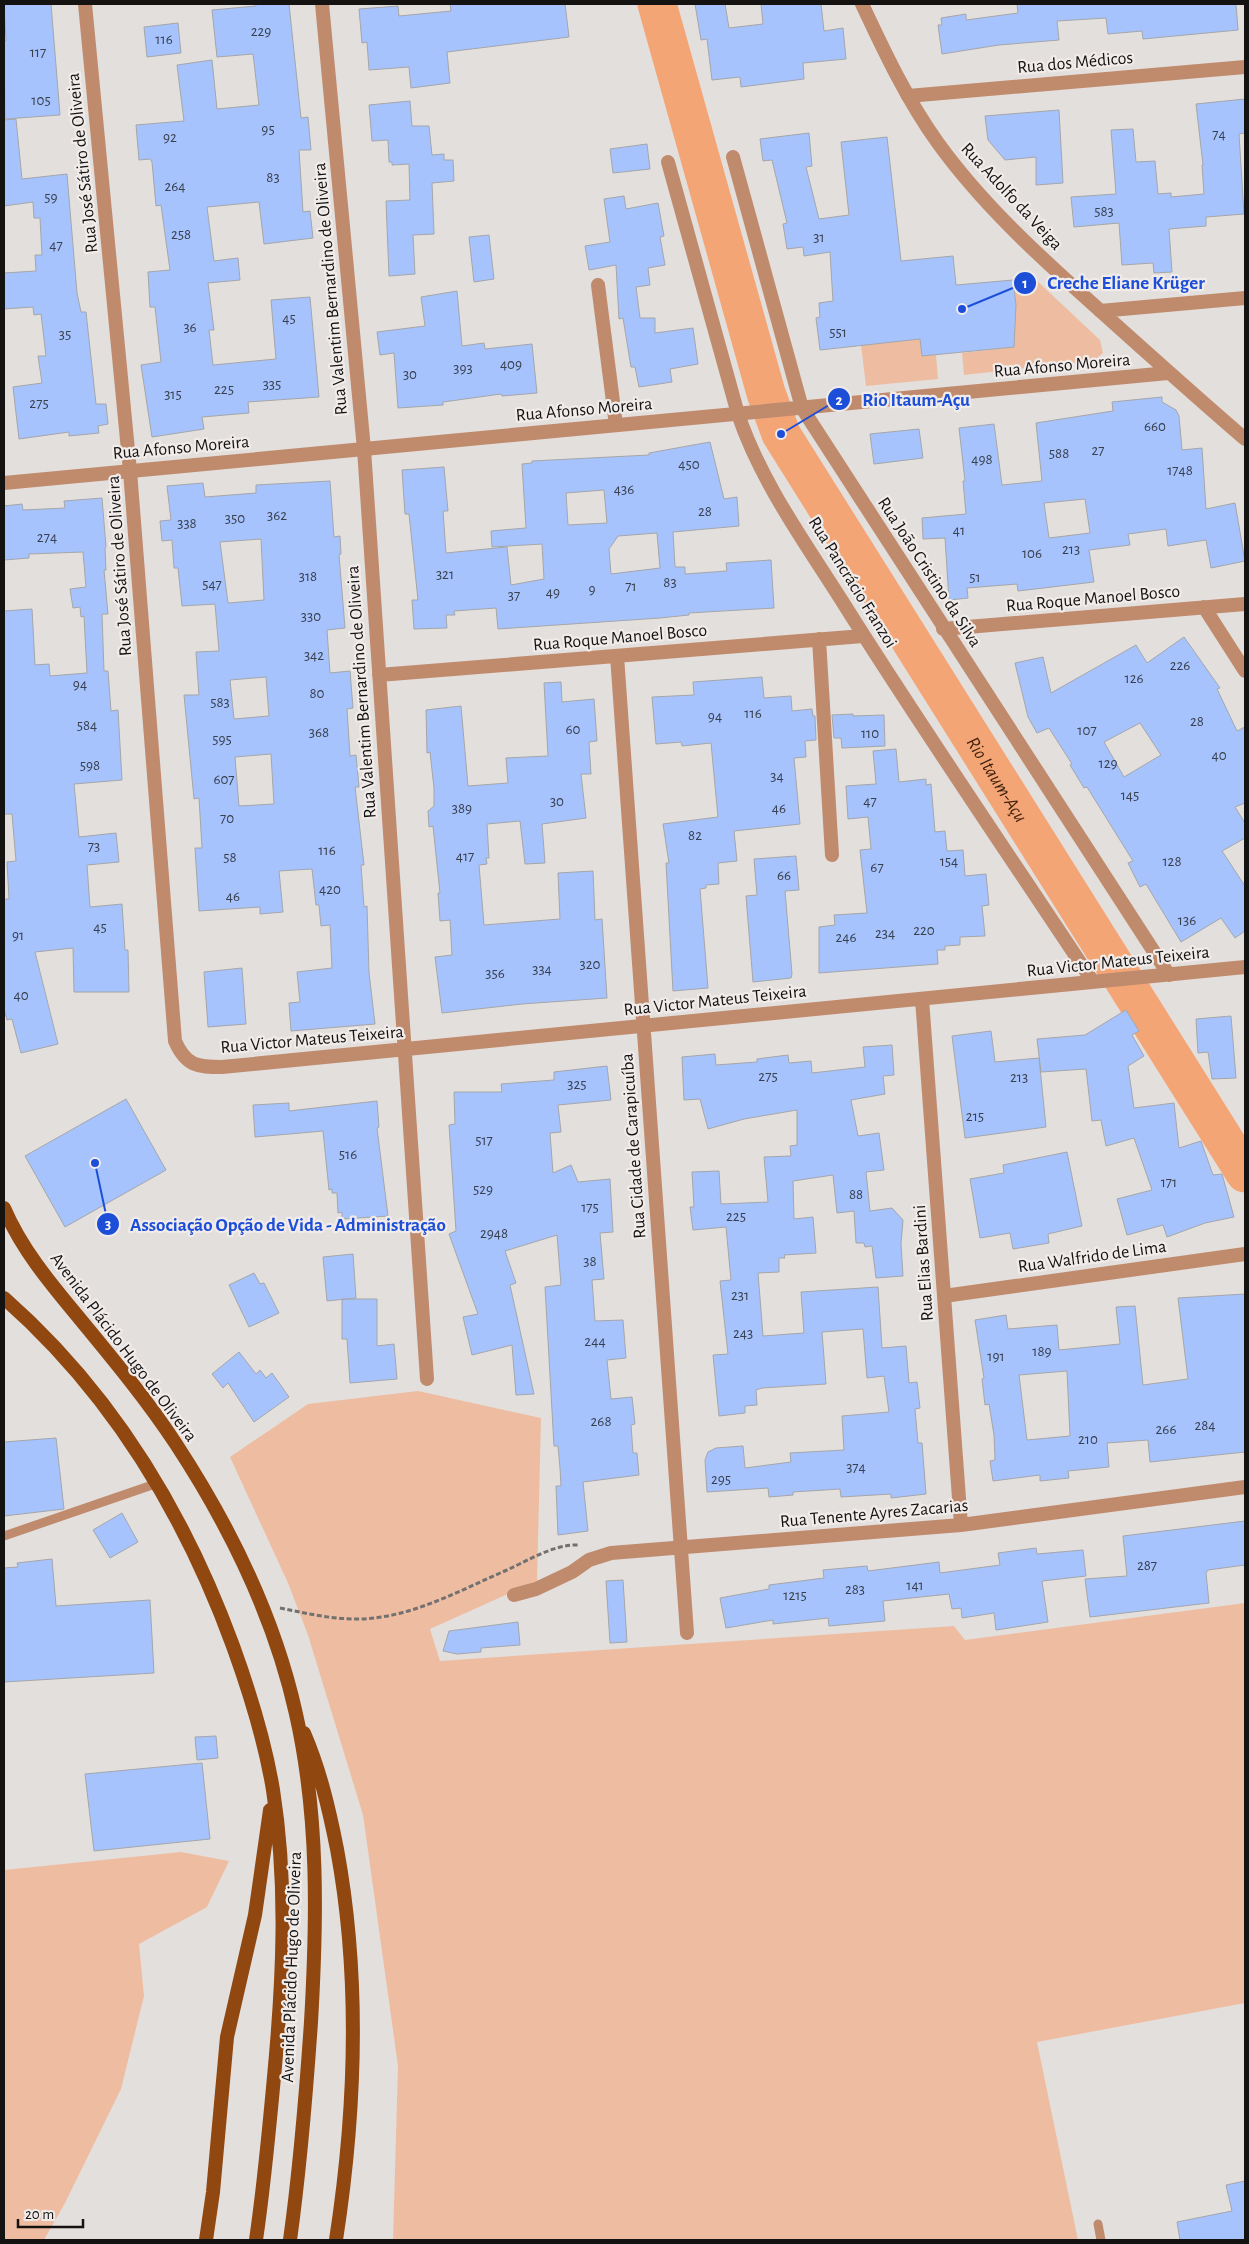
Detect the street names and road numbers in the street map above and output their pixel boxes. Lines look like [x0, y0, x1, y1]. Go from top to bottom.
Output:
street label: Rua dos Médicos [1016, 49, 1134, 77]
street label: Rua José Sátiro de Oliveira [65, 72, 101, 254]
street label: Rua Adolfo da Veiga [957, 140, 1065, 254]
street label: Rua Valentim Bernardino de Oliveira [311, 162, 351, 416]
street label: Rua Afonso Moreira [993, 351, 1131, 381]
street label: Rua Afonso Moreira [515, 395, 653, 425]
street label: Rua Afonso Moreira [112, 433, 250, 463]
street label: Rua José Sátiro de Oliveira [105, 475, 135, 657]
street label: Rua João Cristino da Silva [874, 494, 984, 651]
street label: Rua Pancrácio Franzoi [805, 514, 900, 651]
street label: Rua Valentim Bernardino de Oliveira [344, 565, 380, 819]
street label: Rua Roque Manoel Bosco [1005, 582, 1181, 616]
street label: Rua Roque Manoel Bosco [532, 621, 708, 655]
street label: Rua Victor Mateus Teixeira [1026, 943, 1210, 981]
street label: Rua Victor Mateus Teixeira [623, 982, 807, 1020]
street label: Rua Victor Mateus Teixeira [220, 1023, 404, 1057]
street label: Rua Cidade de Carapicuíba [619, 1053, 649, 1239]
street label: Rua Elias Bardini [911, 1204, 937, 1322]
street label: Rua Walfrido de Lima [1017, 1238, 1168, 1276]
street label: Avenida Plácido Hugo de Oliveira [46, 1250, 200, 1445]
street label: Rua Tenente Ayres Zacarias [779, 1497, 969, 1531]
street label: Avenida Plácido Hugo de Oliveira [279, 1851, 305, 2083]

